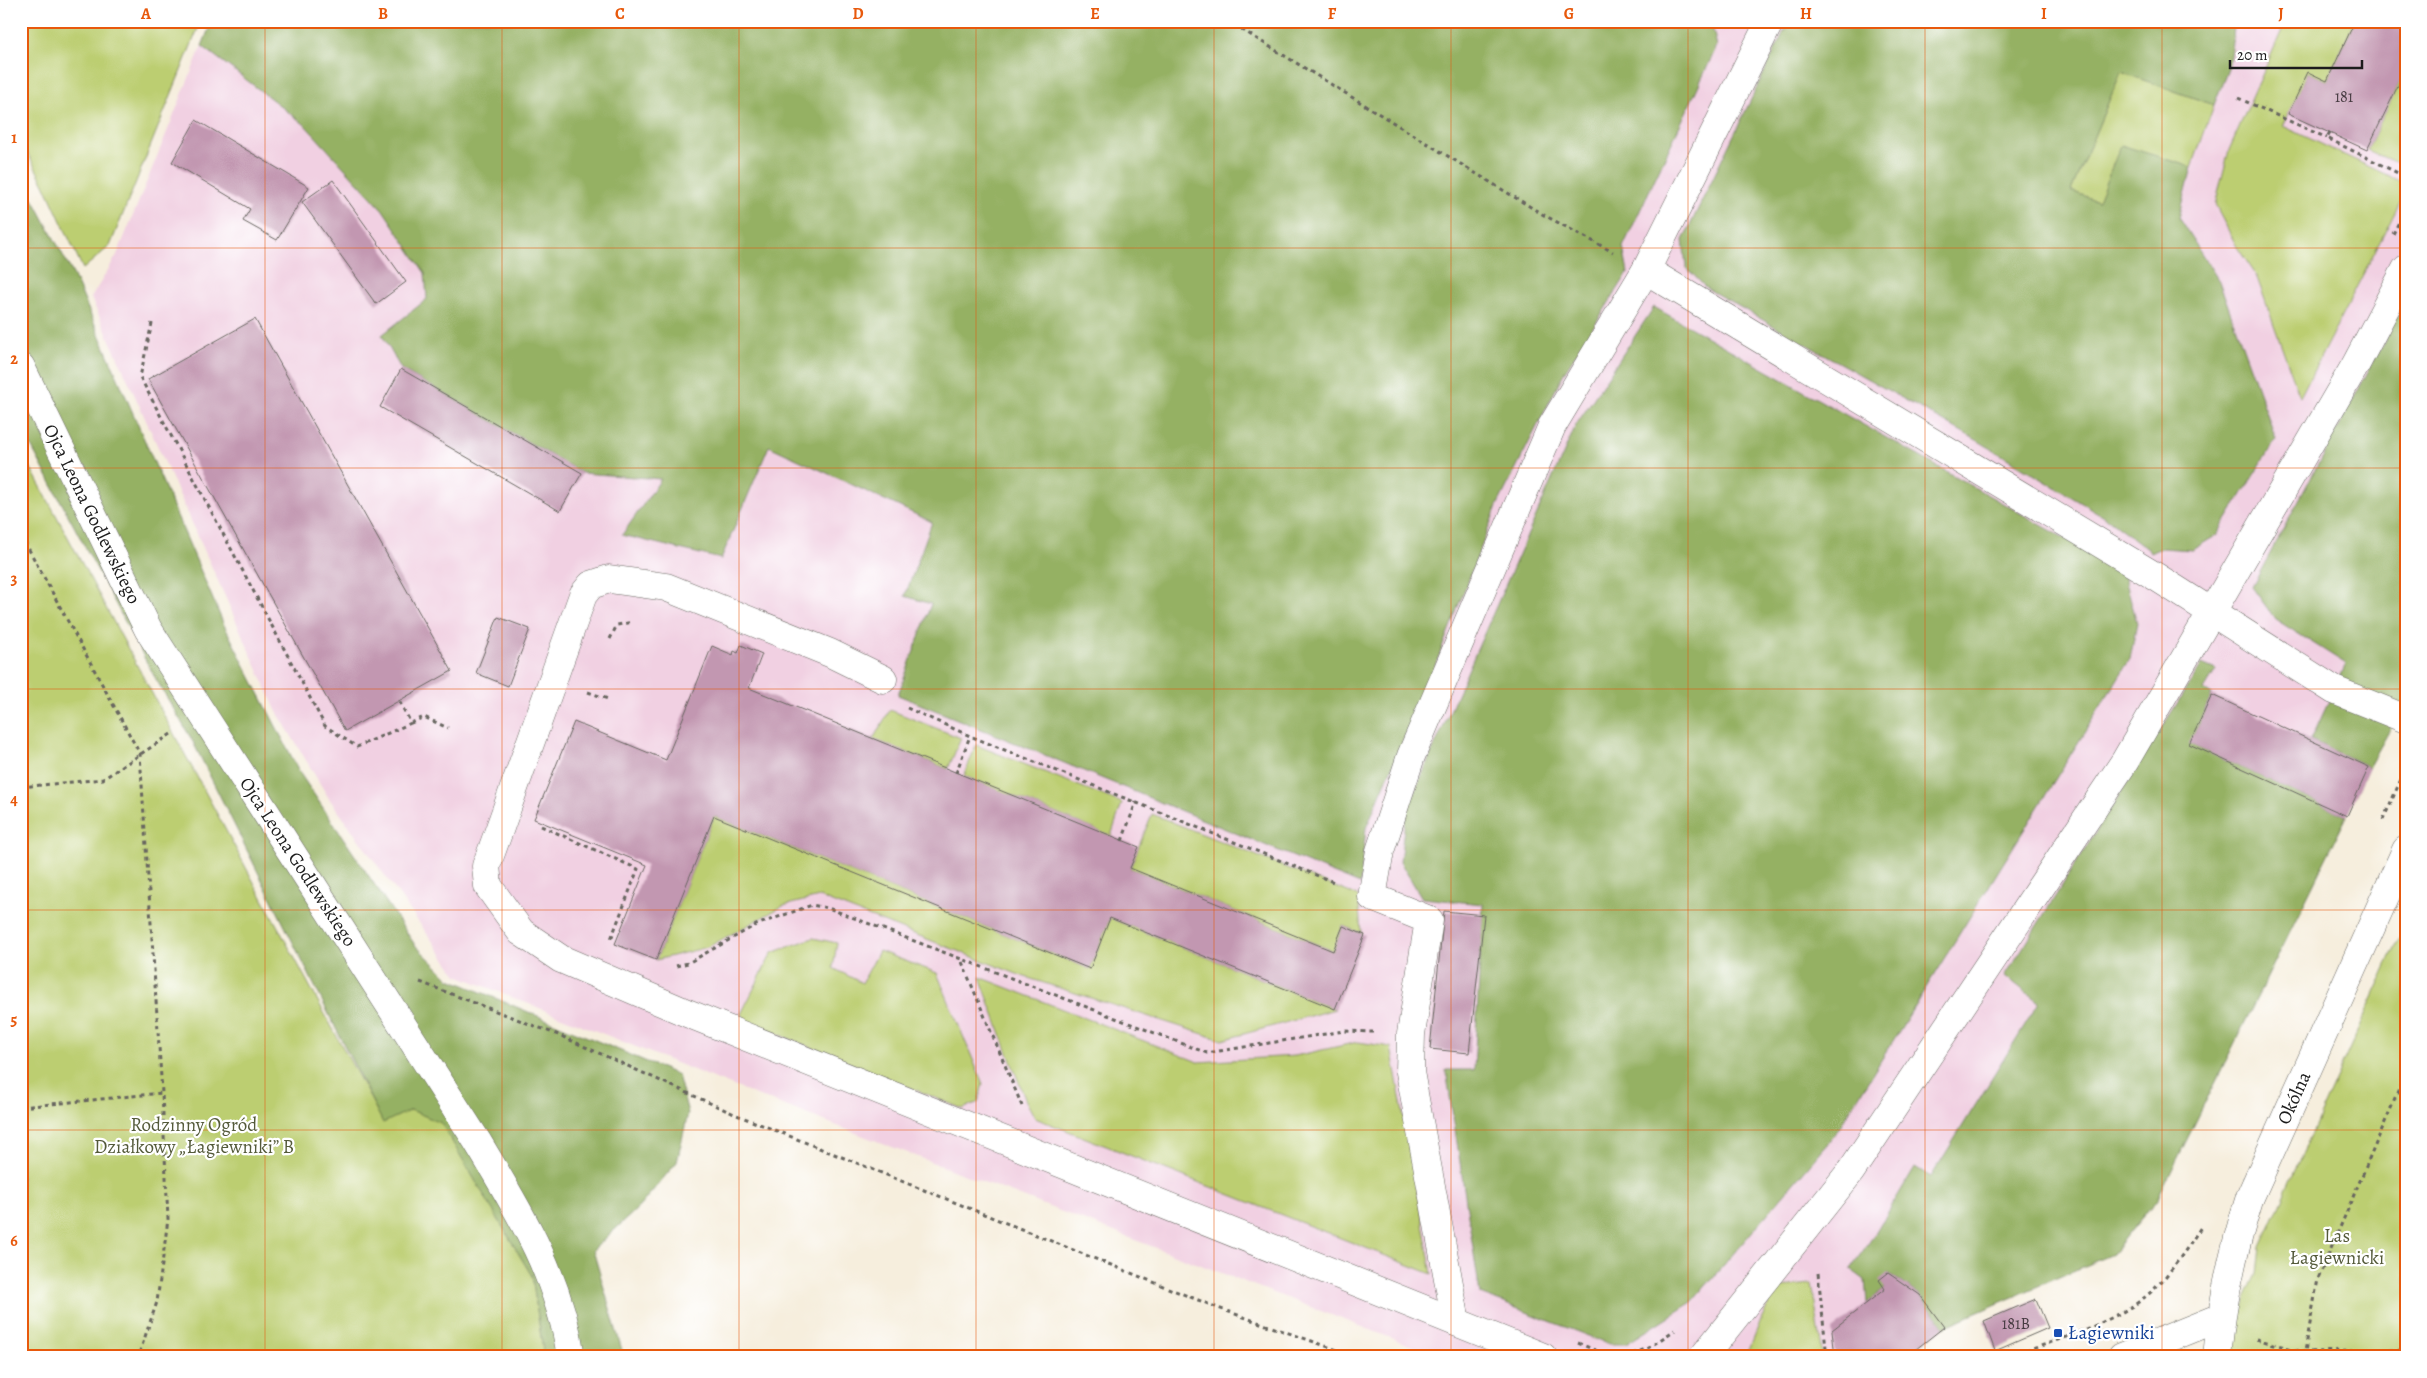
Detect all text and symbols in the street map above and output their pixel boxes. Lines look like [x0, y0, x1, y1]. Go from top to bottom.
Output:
text: A [140, 3, 152, 25]
text: B [378, 3, 388, 25]
text: C [615, 3, 625, 25]
text: D [852, 3, 864, 25]
text: E [1090, 3, 1100, 25]
text: F [1328, 3, 1337, 25]
text: G [1564, 3, 1574, 25]
text: H [1800, 3, 1812, 25]
text: I [2041, 3, 2047, 25]
text: J [2278, 3, 2284, 25]
scale bar [2230, 38, 2362, 70]
text: 20 m [2237, 45, 2268, 65]
house number: 181 [2335, 86, 2354, 108]
text: 1 [11, 127, 17, 149]
text: 2 [10, 348, 18, 370]
street label: Ojca Leona Godlewskiego [37, 420, 147, 608]
text: 3 [11, 568, 18, 590]
street label: Ojca Leona Godlewskiego [233, 772, 363, 952]
text: 4 [10, 789, 18, 811]
text: 5 [11, 1009, 18, 1031]
street label: Okólna [2271, 1067, 2317, 1129]
park label: Rodzinny Ogród Działkowy „Łagiewniki” B [94, 1112, 294, 1160]
park label: Las Łagiewnicki [2290, 1223, 2384, 1271]
text: 6 [10, 1230, 18, 1252]
house number: 181B [2002, 1313, 2030, 1335]
place label: Łagiewniki [2068, 1320, 2155, 1346]
marker: Łagiewniki [2052, 1327, 2064, 1339]

